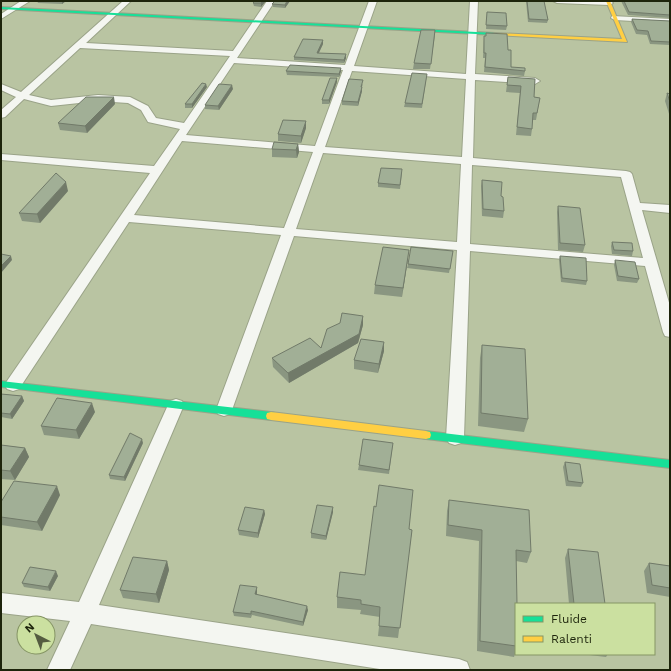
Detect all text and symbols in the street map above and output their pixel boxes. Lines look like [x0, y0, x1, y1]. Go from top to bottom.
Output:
legend [515, 603, 655, 655]
text: Fluide [551, 612, 587, 626]
north arrow [16, 615, 56, 655]
text: N [22, 620, 37, 635]
text: Ralenti [551, 632, 592, 646]

